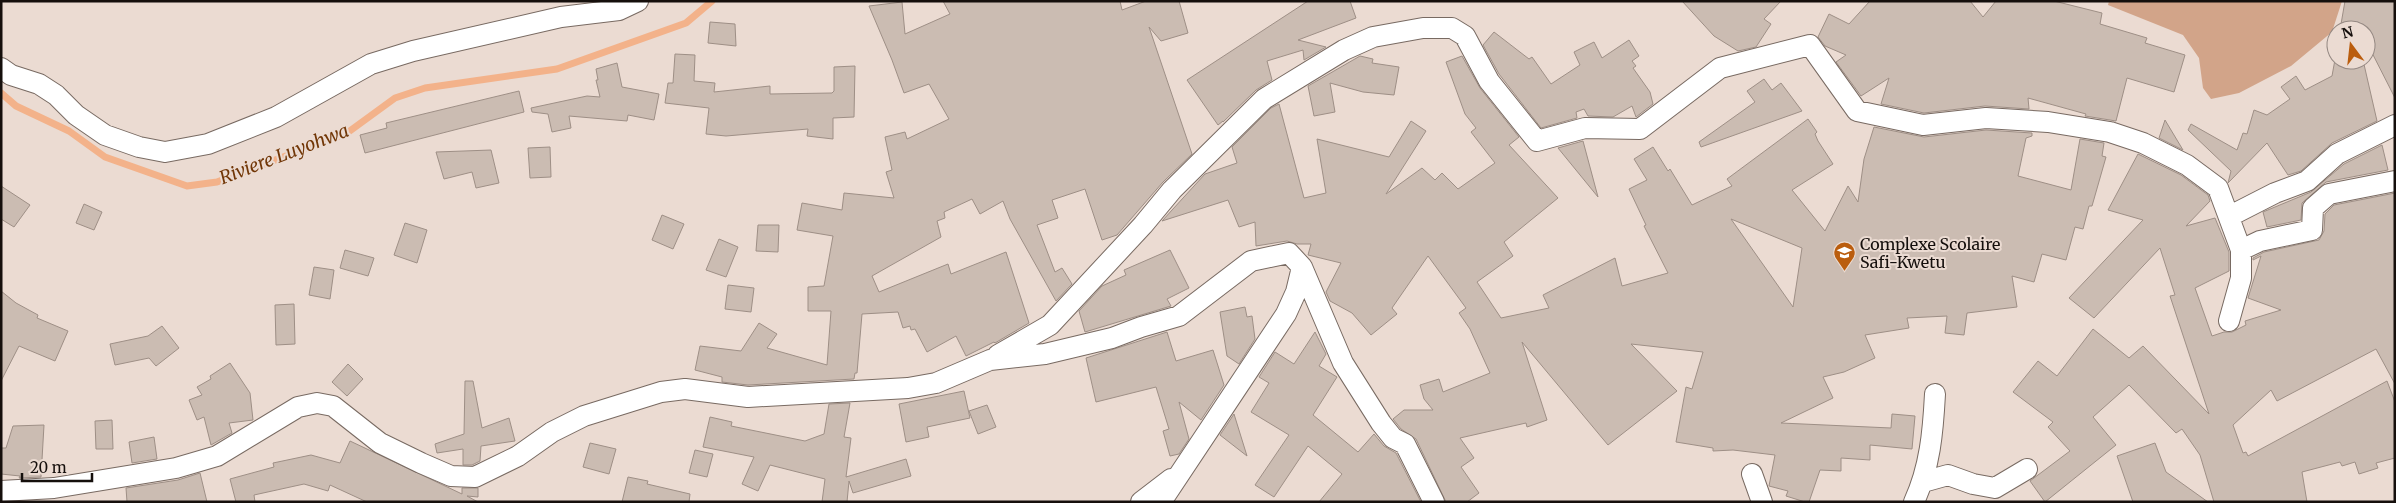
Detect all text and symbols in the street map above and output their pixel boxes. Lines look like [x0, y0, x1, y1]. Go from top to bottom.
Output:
north arrow [2326, 20, 2376, 70]
text: N [2340, 22, 2355, 43]
water label: Riviere Luyohwa [216, 119, 352, 189]
place label: Complexe Scolaire Safi-Kwetu [1860, 234, 2000, 272]
school or university icon: Complexe Scolaire Safi-Kwetu [1832, 241, 1856, 272]
scale bar [22, 450, 92, 482]
text: 20 m [30, 458, 67, 477]

